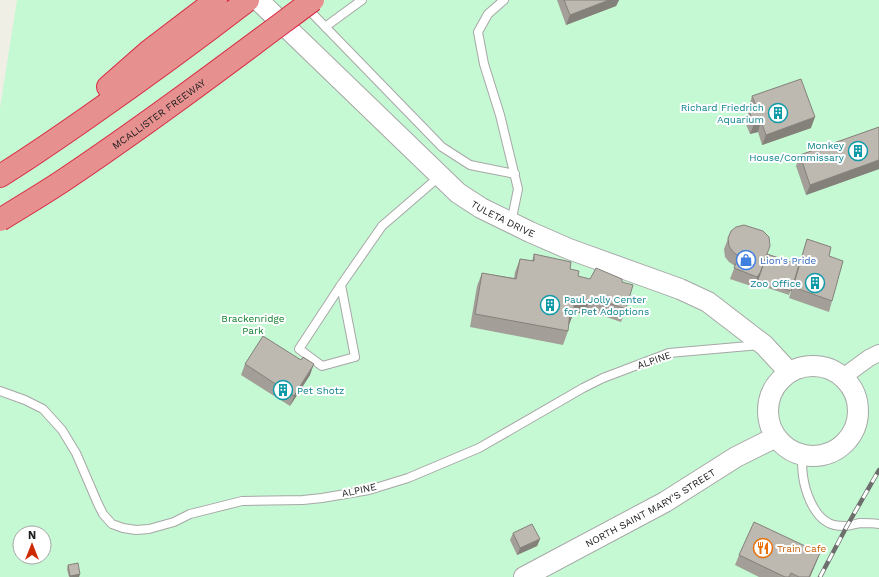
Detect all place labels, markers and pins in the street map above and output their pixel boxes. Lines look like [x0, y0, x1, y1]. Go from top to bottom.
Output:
place label: Richard Friedrich Aquarium [681, 102, 764, 125]
building icon: Richard Friedrich Aquarium [767, 102, 789, 124]
place label: Monkey House/Commissary [749, 140, 845, 163]
building icon: Monkey House/Commissary [847, 140, 869, 162]
shop icon: Lion's Pride [735, 249, 757, 271]
place label: Lion's Pride [760, 255, 817, 266]
building icon: Zoo Office [804, 272, 826, 294]
place label: Zoo Office [750, 278, 801, 289]
building icon: Paul Jolly Center for Pet Adoptions [539, 294, 561, 316]
place label: Paul Jolly Center for Pet Adoptions [564, 294, 649, 317]
building icon: Pet Shotz [272, 379, 294, 401]
place label: Pet Shotz [297, 385, 344, 396]
restaurant icon: Train Cafe [752, 537, 774, 559]
place label: Train Cafe [777, 543, 826, 554]

